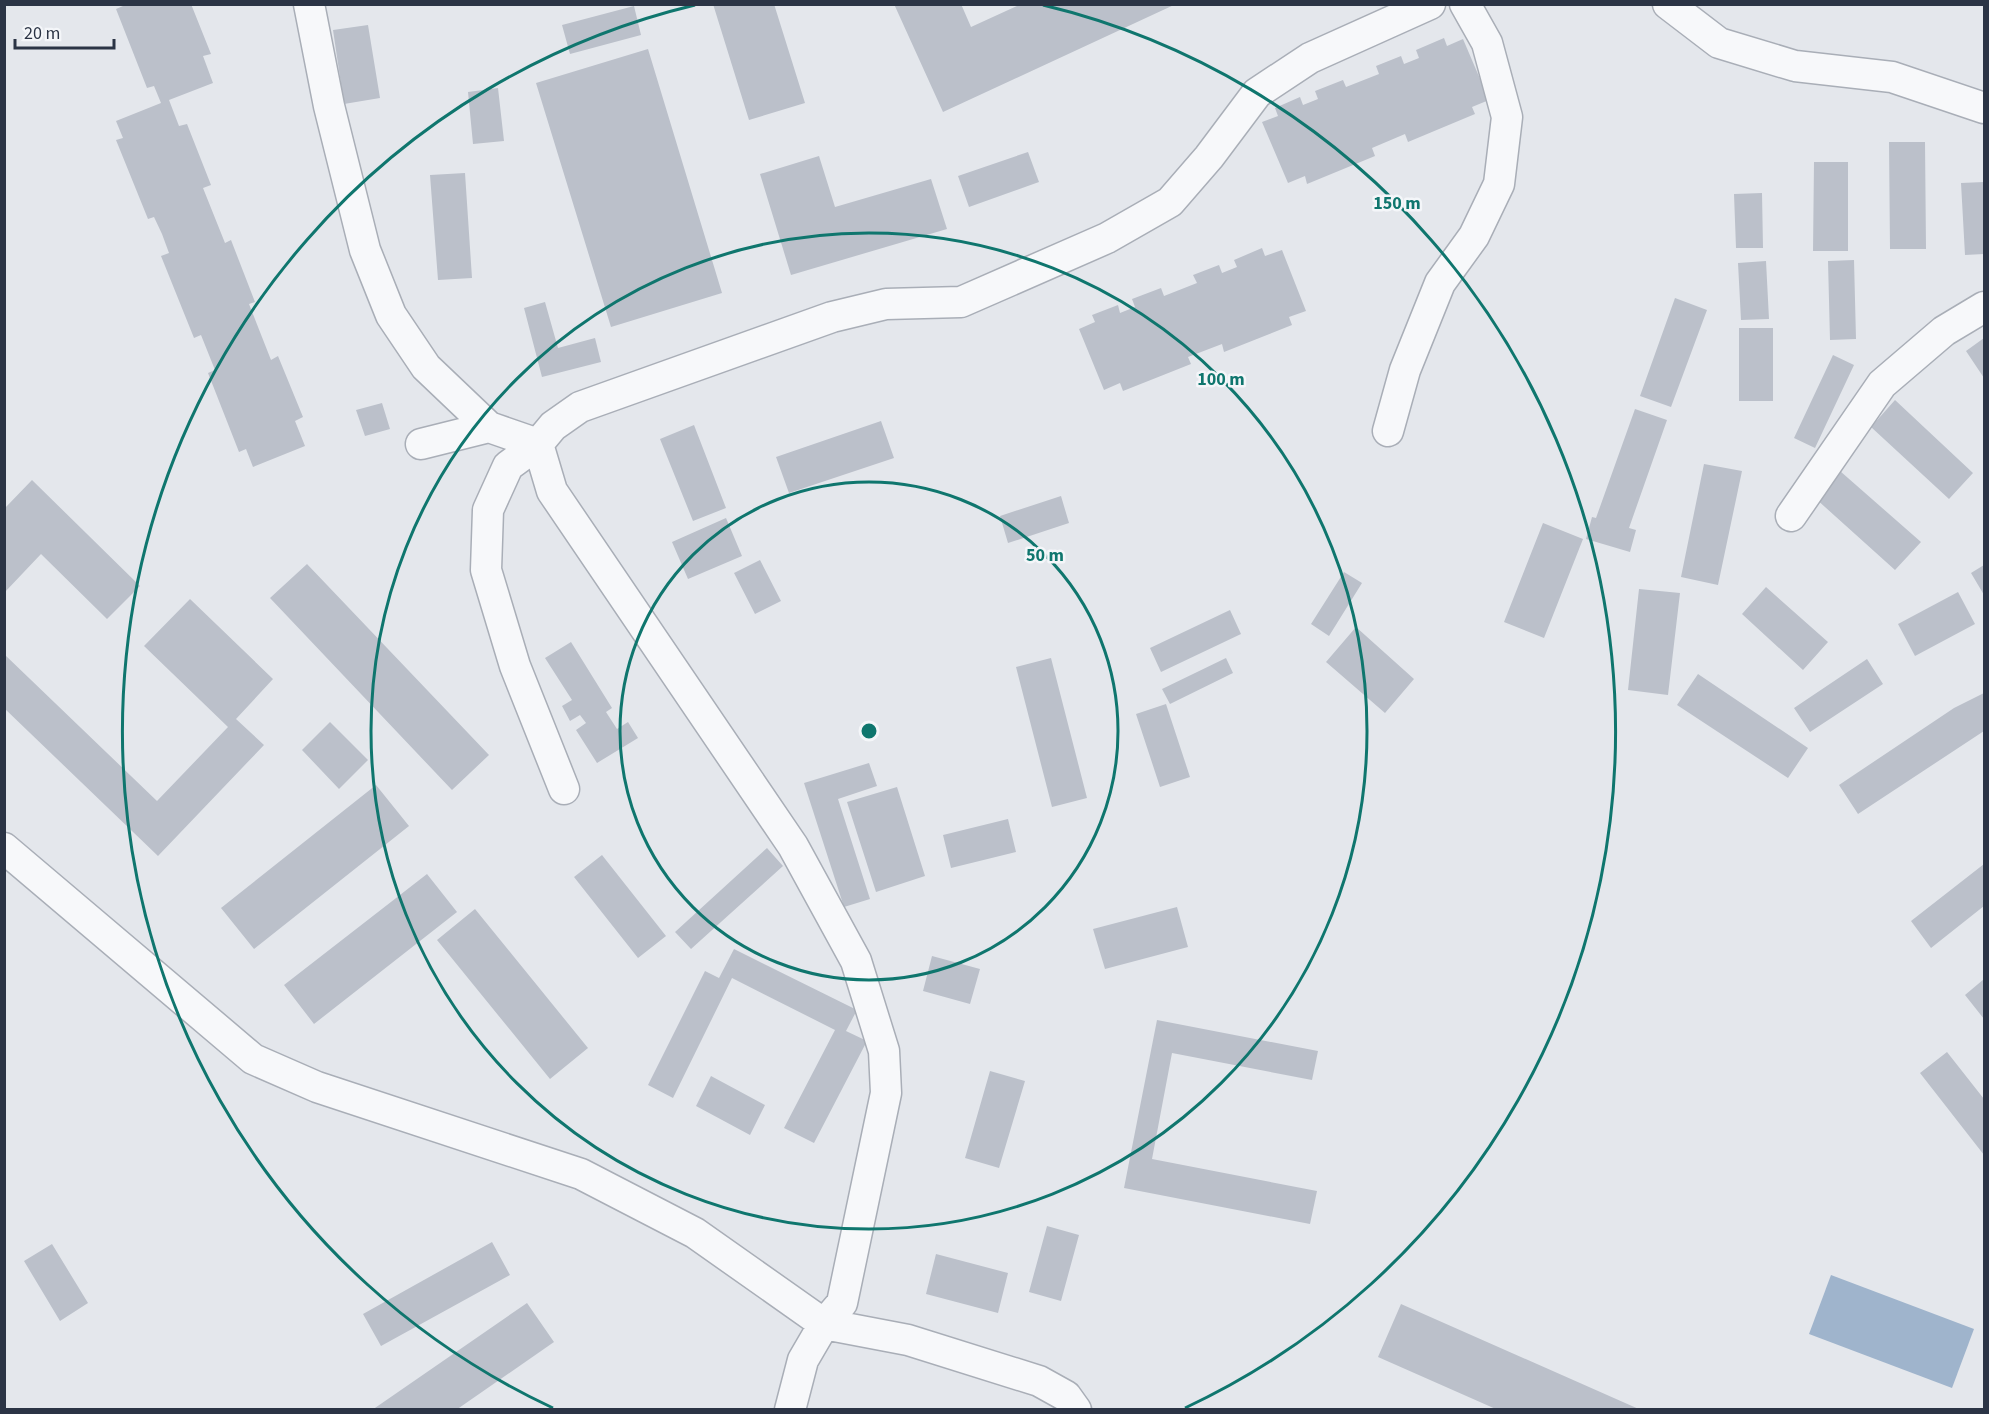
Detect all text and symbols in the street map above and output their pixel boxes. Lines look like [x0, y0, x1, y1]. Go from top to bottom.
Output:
scale bar [15, 12, 114, 50]
text: 20 m [24, 21, 60, 46]
text: 150 m [1373, 191, 1421, 216]
text: 100 m [1197, 367, 1245, 392]
text: 50 m [1026, 543, 1064, 568]
centre of rings [859, 721, 879, 741]

